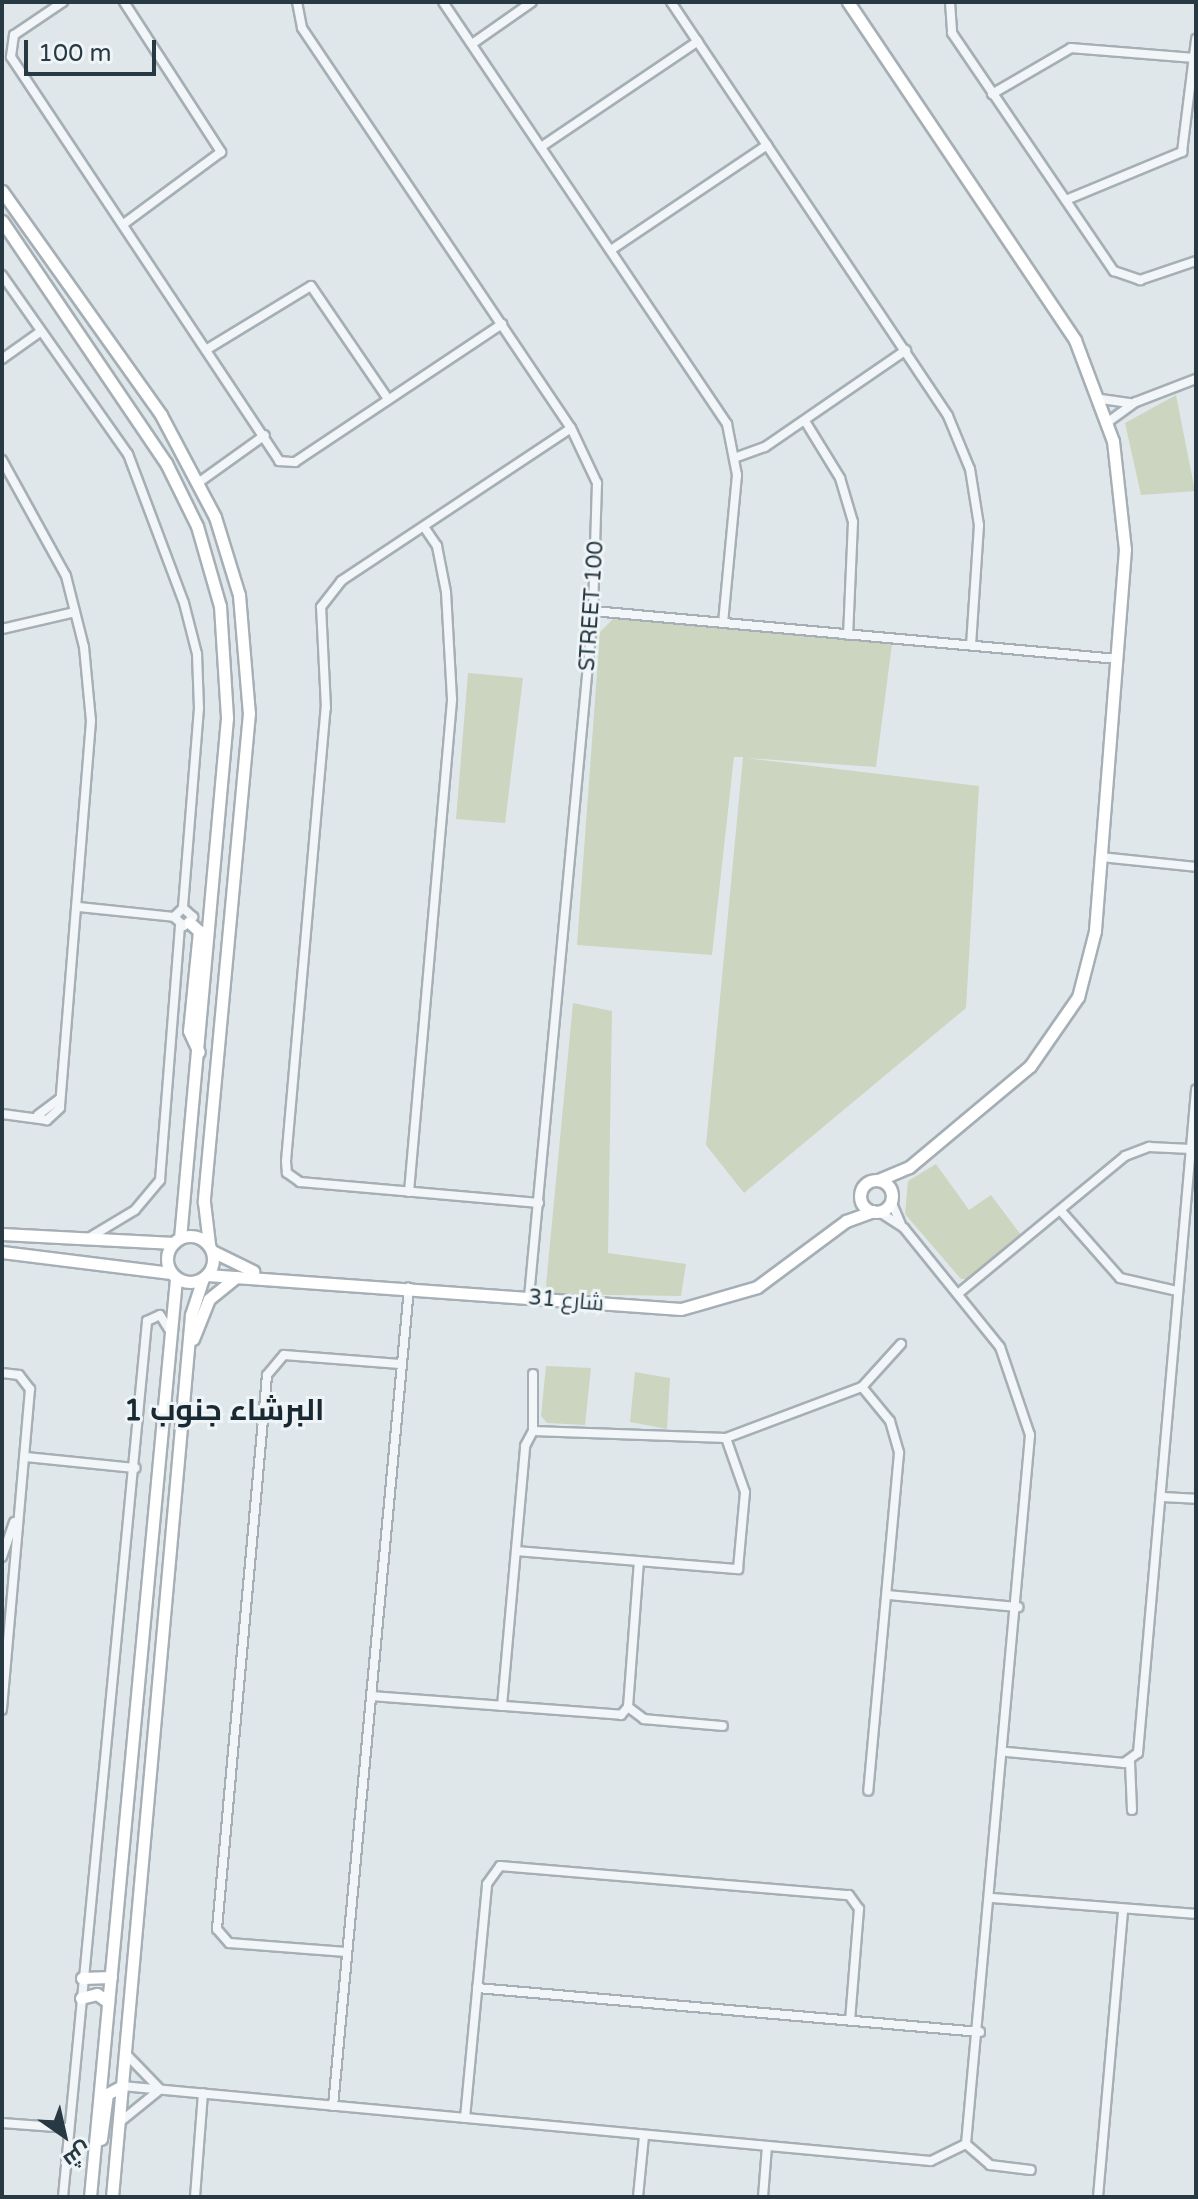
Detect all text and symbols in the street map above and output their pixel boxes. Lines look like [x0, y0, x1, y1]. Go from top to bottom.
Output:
scale bar [28, 24, 160, 74]
text: 100 m [38, 39, 112, 68]
street label: STREET 100 [574, 540, 610, 672]
street label: شارع 31 [527, 1285, 605, 1317]
district label: البرشاء جنوب 1 [124, 1393, 324, 1429]
north arrow [24, 2095, 104, 2175]
text: ش [58, 2136, 96, 2174]

